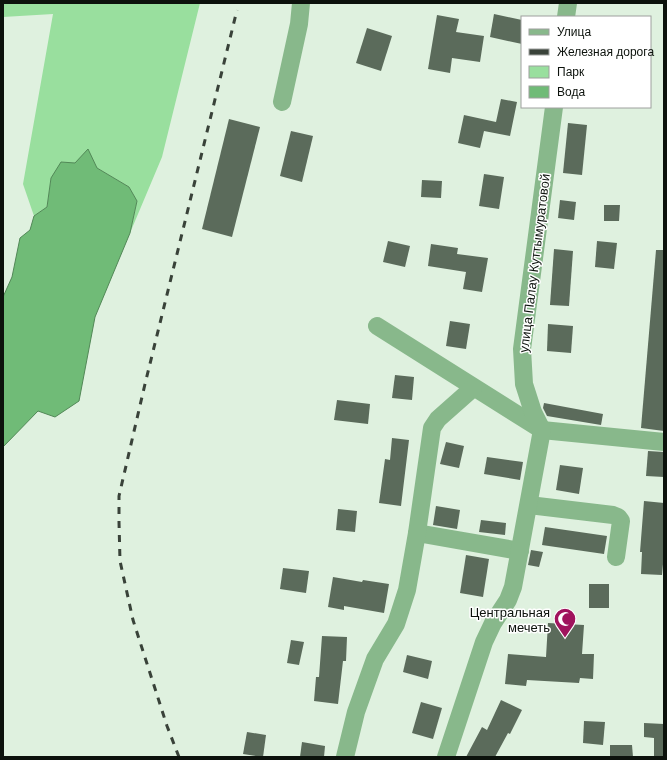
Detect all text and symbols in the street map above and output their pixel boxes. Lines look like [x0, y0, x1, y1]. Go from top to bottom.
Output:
legend [521, 16, 651, 108]
text: Улица [557, 25, 591, 39]
text: Железная дорога [557, 45, 654, 59]
text: Парк [557, 65, 585, 79]
text: Вода [557, 85, 585, 99]
street label: улица Палау Куттымуратовой [516, 173, 553, 353]
place label: Центральная мечеть [470, 605, 550, 635]
mosque icon: Центральная мечеть [552, 606, 578, 639]

